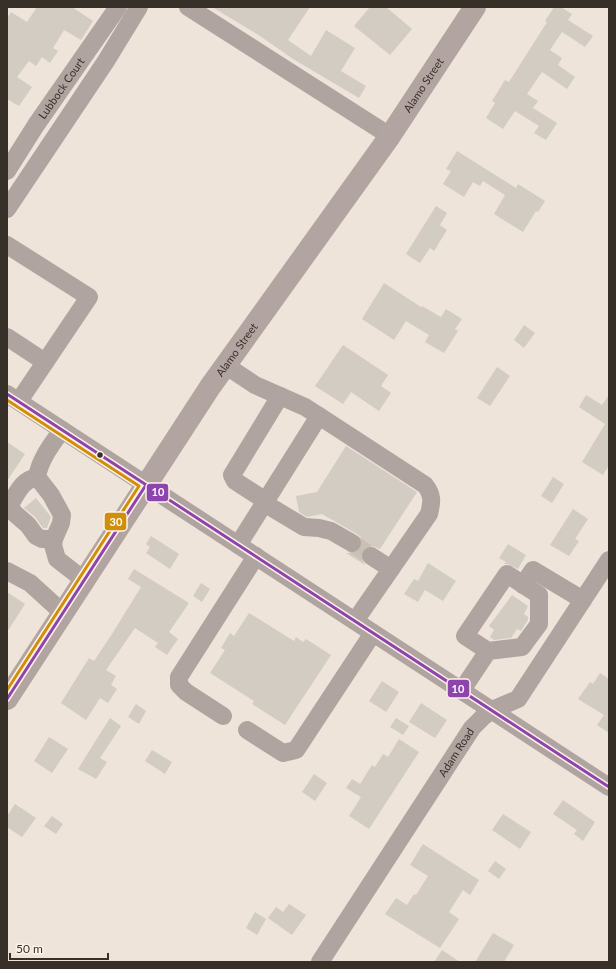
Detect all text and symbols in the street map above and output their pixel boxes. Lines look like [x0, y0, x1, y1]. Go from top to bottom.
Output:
street label: Lubbock Court [35, 55, 87, 121]
street label: Alamo Street [400, 55, 446, 115]
street label: Alamo Street [213, 320, 260, 379]
unlabelled marker [95, 450, 105, 460]
line badge: 10 [146, 483, 169, 502]
text: 10 [152, 485, 165, 498]
line badge: 30 [104, 512, 127, 531]
text: 30 [110, 515, 123, 528]
line badge: 10 [447, 679, 470, 698]
text: 10 [452, 682, 465, 695]
street label: Adam Road [435, 725, 476, 779]
scale bar [10, 935, 108, 961]
text: 50 m [16, 941, 43, 956]

